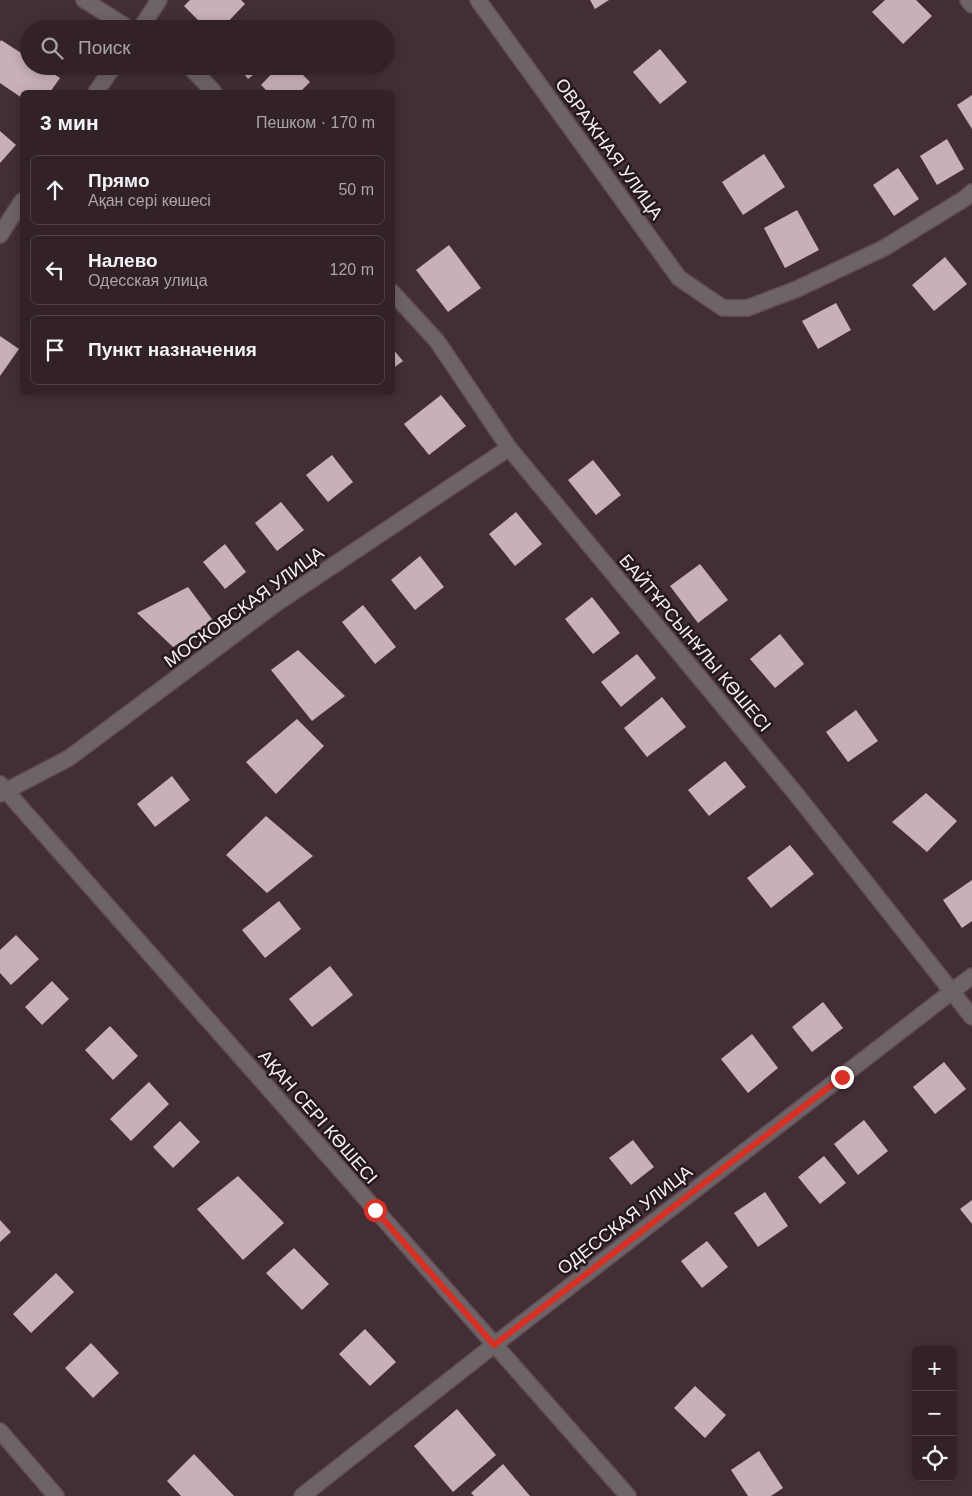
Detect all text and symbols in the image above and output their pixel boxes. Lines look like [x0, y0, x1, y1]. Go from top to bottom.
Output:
search box [20, 20, 395, 75]
icon: search [38, 34, 66, 62]
text: Поиск [78, 37, 131, 58]
street label: ОВРАЖНАЯ УЛИЦА [551, 75, 667, 223]
text: 3 мин [40, 111, 99, 134]
text: Пешком · 170 m [256, 114, 375, 131]
text: Прямо [88, 170, 150, 191]
icon: ahead [41, 176, 69, 204]
text: 50 m [338, 181, 374, 198]
text: Ақан сері көшесі [88, 192, 211, 209]
text: Налево [88, 250, 158, 271]
icon: left [41, 256, 69, 284]
text: 120 m [330, 261, 374, 278]
text: Одесская улица [88, 272, 208, 289]
icon: arrive [41, 336, 69, 364]
text: Пункт назначения [88, 339, 257, 360]
street label: МОСКОВСКАЯ УЛИЦА [160, 542, 328, 672]
street label: БАЙТҰРСЫНҰЛЫ КӨШЕСІ [615, 550, 776, 736]
street label: АҚАН СЕРІ КӨШЕСІ [255, 1046, 381, 1188]
route end [831, 1066, 854, 1089]
street label: ОДЕССКАЯ УЛИЦА [554, 1161, 696, 1279]
route start [364, 1199, 387, 1222]
map controls [912, 1346, 957, 1481]
button: + [912, 1346, 957, 1391]
button: − [912, 1391, 957, 1436]
button: locate [912, 1436, 957, 1481]

